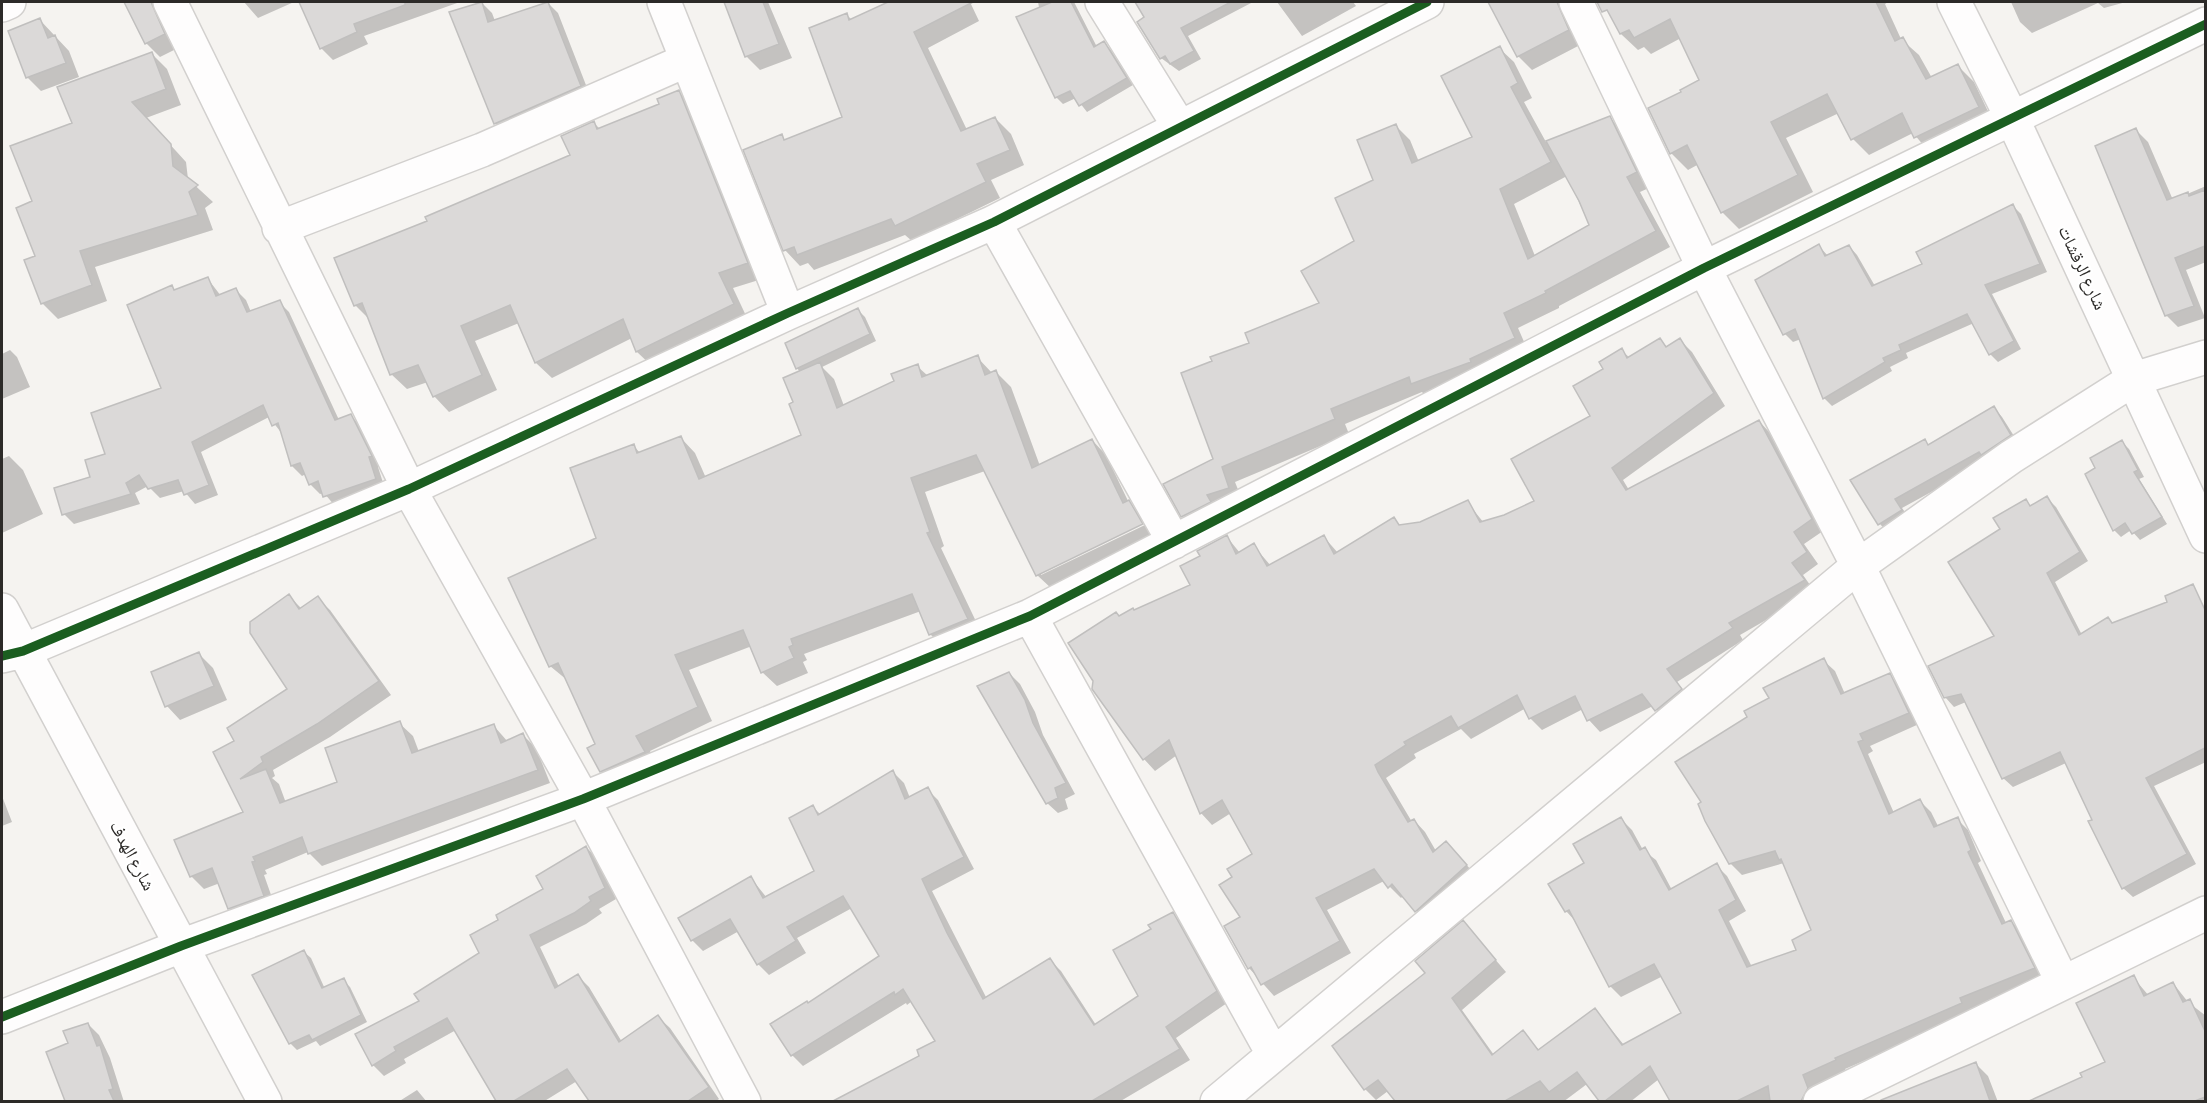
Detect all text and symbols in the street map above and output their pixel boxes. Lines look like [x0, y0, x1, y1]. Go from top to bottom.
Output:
street label: شارع الرقشات [2053, 223, 2111, 313]
street label: شارع الهدف [105, 818, 159, 894]

